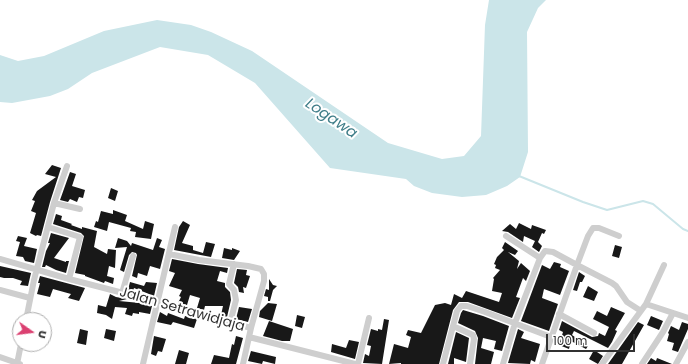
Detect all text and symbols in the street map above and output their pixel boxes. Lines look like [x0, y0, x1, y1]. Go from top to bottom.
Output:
water label: Logawa [302, 95, 360, 143]
street label: Jalan Setrawidjaja [117, 284, 247, 336]
north arrow [12, 312, 52, 352]
scale bar [548, 326, 637, 352]
text: U [34, 329, 51, 340]
text: 100 m [553, 332, 587, 349]

